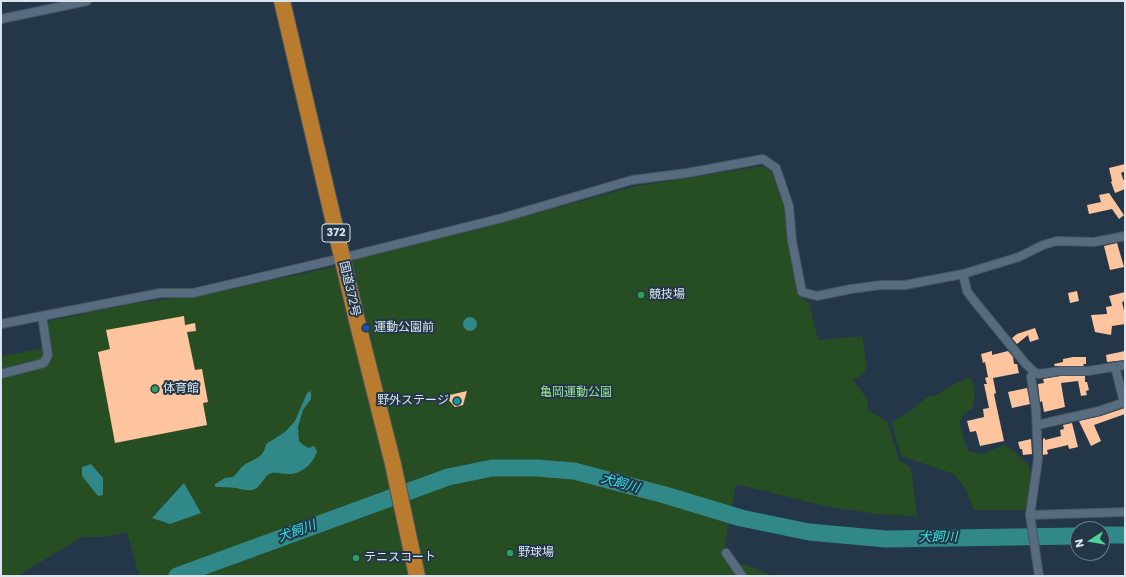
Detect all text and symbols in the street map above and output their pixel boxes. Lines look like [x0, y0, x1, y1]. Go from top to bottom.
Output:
road number: 372 [322, 224, 350, 242]
street label: 国道372号 [336, 260, 362, 318]
place label: 競技場 [649, 288, 685, 302]
marker: 競技場 [636, 290, 646, 300]
place label: 運動公園前 [374, 321, 434, 335]
marker: 運動公園前 [361, 323, 371, 333]
place label: 体育館 [163, 382, 199, 396]
marker: 体育館 [150, 384, 160, 394]
park label: 亀岡運動公園 [540, 386, 612, 400]
place label: 野外ステージ [377, 394, 449, 408]
marker: 野外ステージ [452, 396, 462, 406]
water label: 犬飼川 [599, 471, 641, 497]
water label: 犬飼川 [276, 518, 318, 546]
north arrow [1070, 521, 1110, 561]
water label: 犬飼川 [918, 530, 958, 546]
text: N [1071, 538, 1088, 549]
place label: 野球場 [518, 546, 554, 560]
marker: 野球場 [505, 548, 515, 558]
place label: テニスコート [364, 551, 436, 565]
marker: テニスコート [351, 553, 361, 563]

